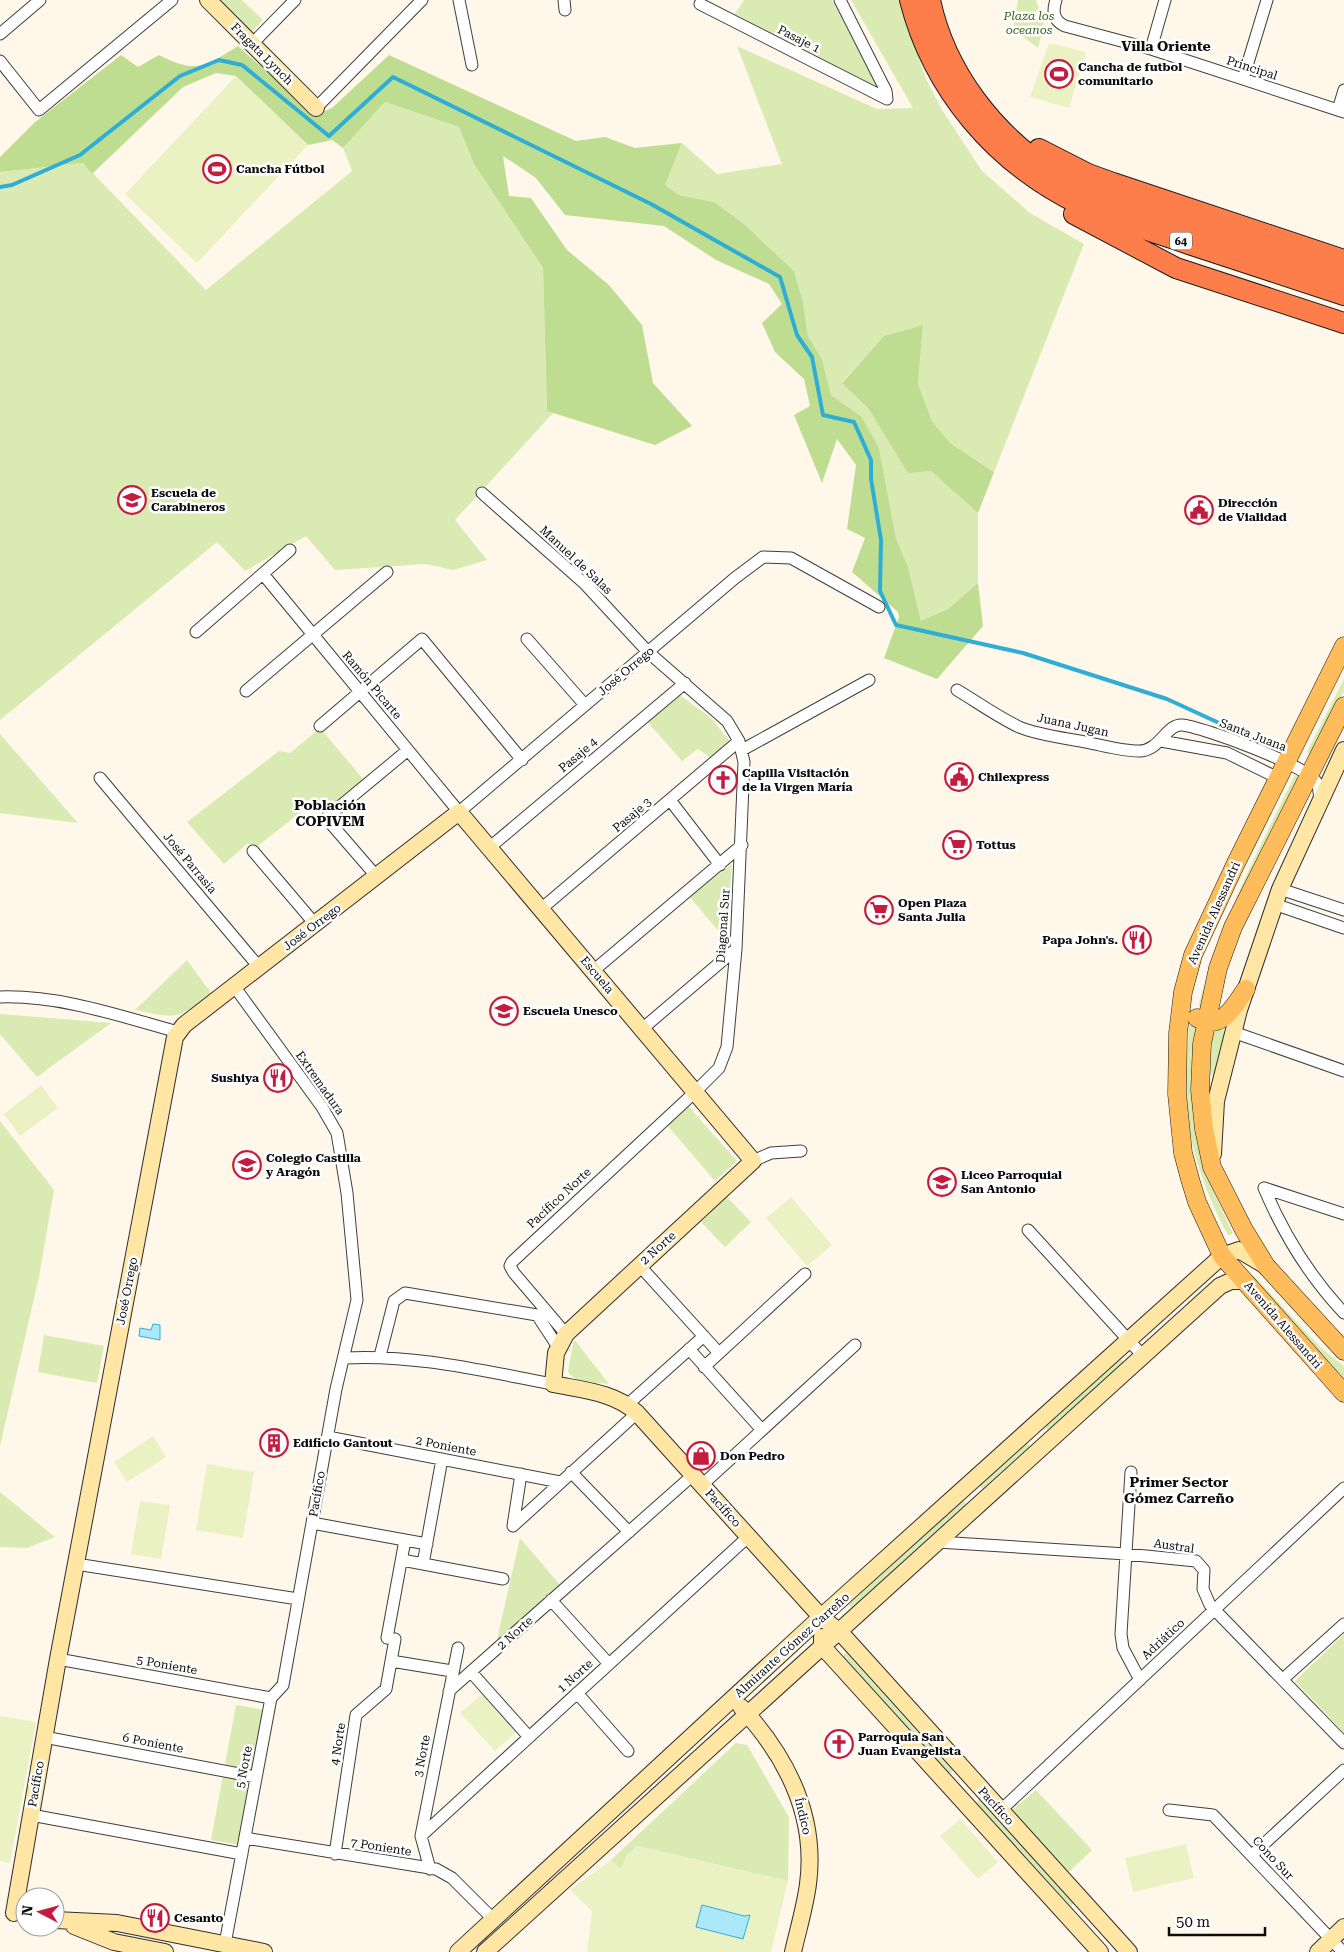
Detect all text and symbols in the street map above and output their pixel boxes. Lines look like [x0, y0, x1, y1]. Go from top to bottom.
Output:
park label: Plaza los oceanos [1003, 9, 1055, 37]
street label: Fragata Lynch [228, 20, 296, 88]
street label: Pasaje 1 [775, 22, 823, 56]
district label: Villa Oriente [1121, 38, 1211, 54]
street label: Principal [1225, 53, 1280, 83]
sports icon: Cancha de futbol comunitario [1044, 59, 1074, 89]
place label: Cancha de futbol comunitario [1078, 60, 1182, 88]
sports icon: Cancha Fútbol [202, 154, 232, 184]
place label: Cancha Fútbol [236, 162, 325, 176]
road number: 64 [1170, 232, 1192, 250]
school or university icon: Escuela de Carabineros [117, 485, 147, 515]
place label: Escuela de Carabineros [151, 486, 225, 514]
public building icon: Dirección de Vialidad [1184, 495, 1214, 525]
place label: Dirección de Vialidad [1218, 496, 1287, 524]
street label: Manuel de Salas [537, 523, 615, 597]
street label: José Orrego [595, 643, 657, 699]
street label: Ramón Picarte [339, 648, 405, 722]
street label: Juana Jugan [1036, 711, 1110, 739]
street label: Santa Juana [1218, 716, 1289, 754]
street label: Pasaje 4 [556, 735, 600, 775]
public building icon: Chilexpress [944, 762, 974, 792]
church icon: Capilla Visitación de la Virgen María [708, 765, 738, 795]
place label: Capilla Visitación de la Virgen María [742, 766, 853, 794]
place label: Chilexpress [978, 770, 1049, 784]
street label: Pasaje 3 [610, 795, 654, 835]
district label: Población COPIVEM [294, 797, 366, 829]
street label: José Parrasia [160, 830, 220, 897]
supermarket icon: Tottus [942, 830, 972, 860]
place label: Tottus [976, 838, 1016, 852]
street label: Avenida Alessandri [1185, 859, 1243, 967]
street label: Diagonal Sur [713, 888, 733, 964]
supermarket icon: Open Plaza Santa Julia [864, 895, 894, 925]
place label: Open Plaza Santa Julia [898, 896, 967, 924]
street label: José Orrego [280, 901, 344, 953]
restaurant icon: Papa John's. [1122, 925, 1152, 955]
place label: Papa John's. [1042, 933, 1118, 947]
street label: Escuela [577, 954, 617, 997]
school or university icon: Escuela Unesco [489, 996, 519, 1026]
place label: Escuela Unesco [523, 1004, 618, 1018]
street label: Extremadura [293, 1048, 347, 1118]
restaurant icon: Sushiya [263, 1063, 293, 1093]
place label: Sushiya [211, 1071, 259, 1085]
school or university icon: Colegio Castilla y Aragón [232, 1150, 262, 1180]
place label: Colegio Castilla y Aragón [266, 1151, 361, 1179]
street label: Pacífico Norte [524, 1164, 594, 1231]
school or university icon: Liceo Parroquial San Antonio [927, 1167, 957, 1197]
place label: Liceo Parroquial San Antonio [961, 1168, 1062, 1196]
street label: 2 Norte [637, 1228, 679, 1267]
street label: José Orrego [114, 1256, 140, 1326]
street label: Avenida Alessandri [1241, 1279, 1325, 1372]
building icon: Edificio Gantout [259, 1428, 289, 1458]
street label: 2 Poniente [415, 1433, 478, 1459]
place label: Edificio Gantout [293, 1436, 393, 1450]
shop icon: Don Pedro [686, 1441, 716, 1471]
place label: Don Pedro [720, 1449, 785, 1463]
street label: Pacífico [306, 1470, 328, 1518]
district label: Primer Sector Gómez Carreño [1124, 1474, 1234, 1506]
street label: Pacífico [702, 1486, 744, 1530]
street label: Austral [1153, 1536, 1196, 1556]
street label: Almirante Gómez Carreño [732, 1590, 852, 1700]
street label: 2 Norte [494, 1613, 536, 1652]
street label: Adriático [1139, 1616, 1187, 1662]
street label: 5 Poniente [136, 1653, 199, 1677]
street label: 1 Norte [554, 1656, 596, 1695]
street label: 4 Norte [328, 1721, 348, 1766]
church icon: Parroquia San Juan Evangelista [824, 1729, 854, 1759]
street label: 6 Poniente [122, 1730, 185, 1756]
place label: Parroquia San Juan Evangelista [858, 1730, 961, 1758]
street label: 3 Norte [411, 1733, 433, 1778]
street label: 5 Norte [233, 1744, 255, 1789]
street label: Pacífico [25, 1760, 47, 1808]
street label: Pacífico [975, 1784, 1017, 1828]
street label: Índico [792, 1796, 814, 1836]
street label: Cono Sur [1249, 1833, 1297, 1883]
street label: 7 Poniente [350, 1835, 413, 1859]
north arrow [15, 1887, 65, 1937]
restaurant icon: Cesanto [140, 1903, 170, 1933]
text: N [19, 1904, 36, 1917]
scale bar [1169, 1904, 1265, 1936]
place label: Cesanto [174, 1911, 224, 1925]
text: 50 m [1176, 1913, 1211, 1931]

